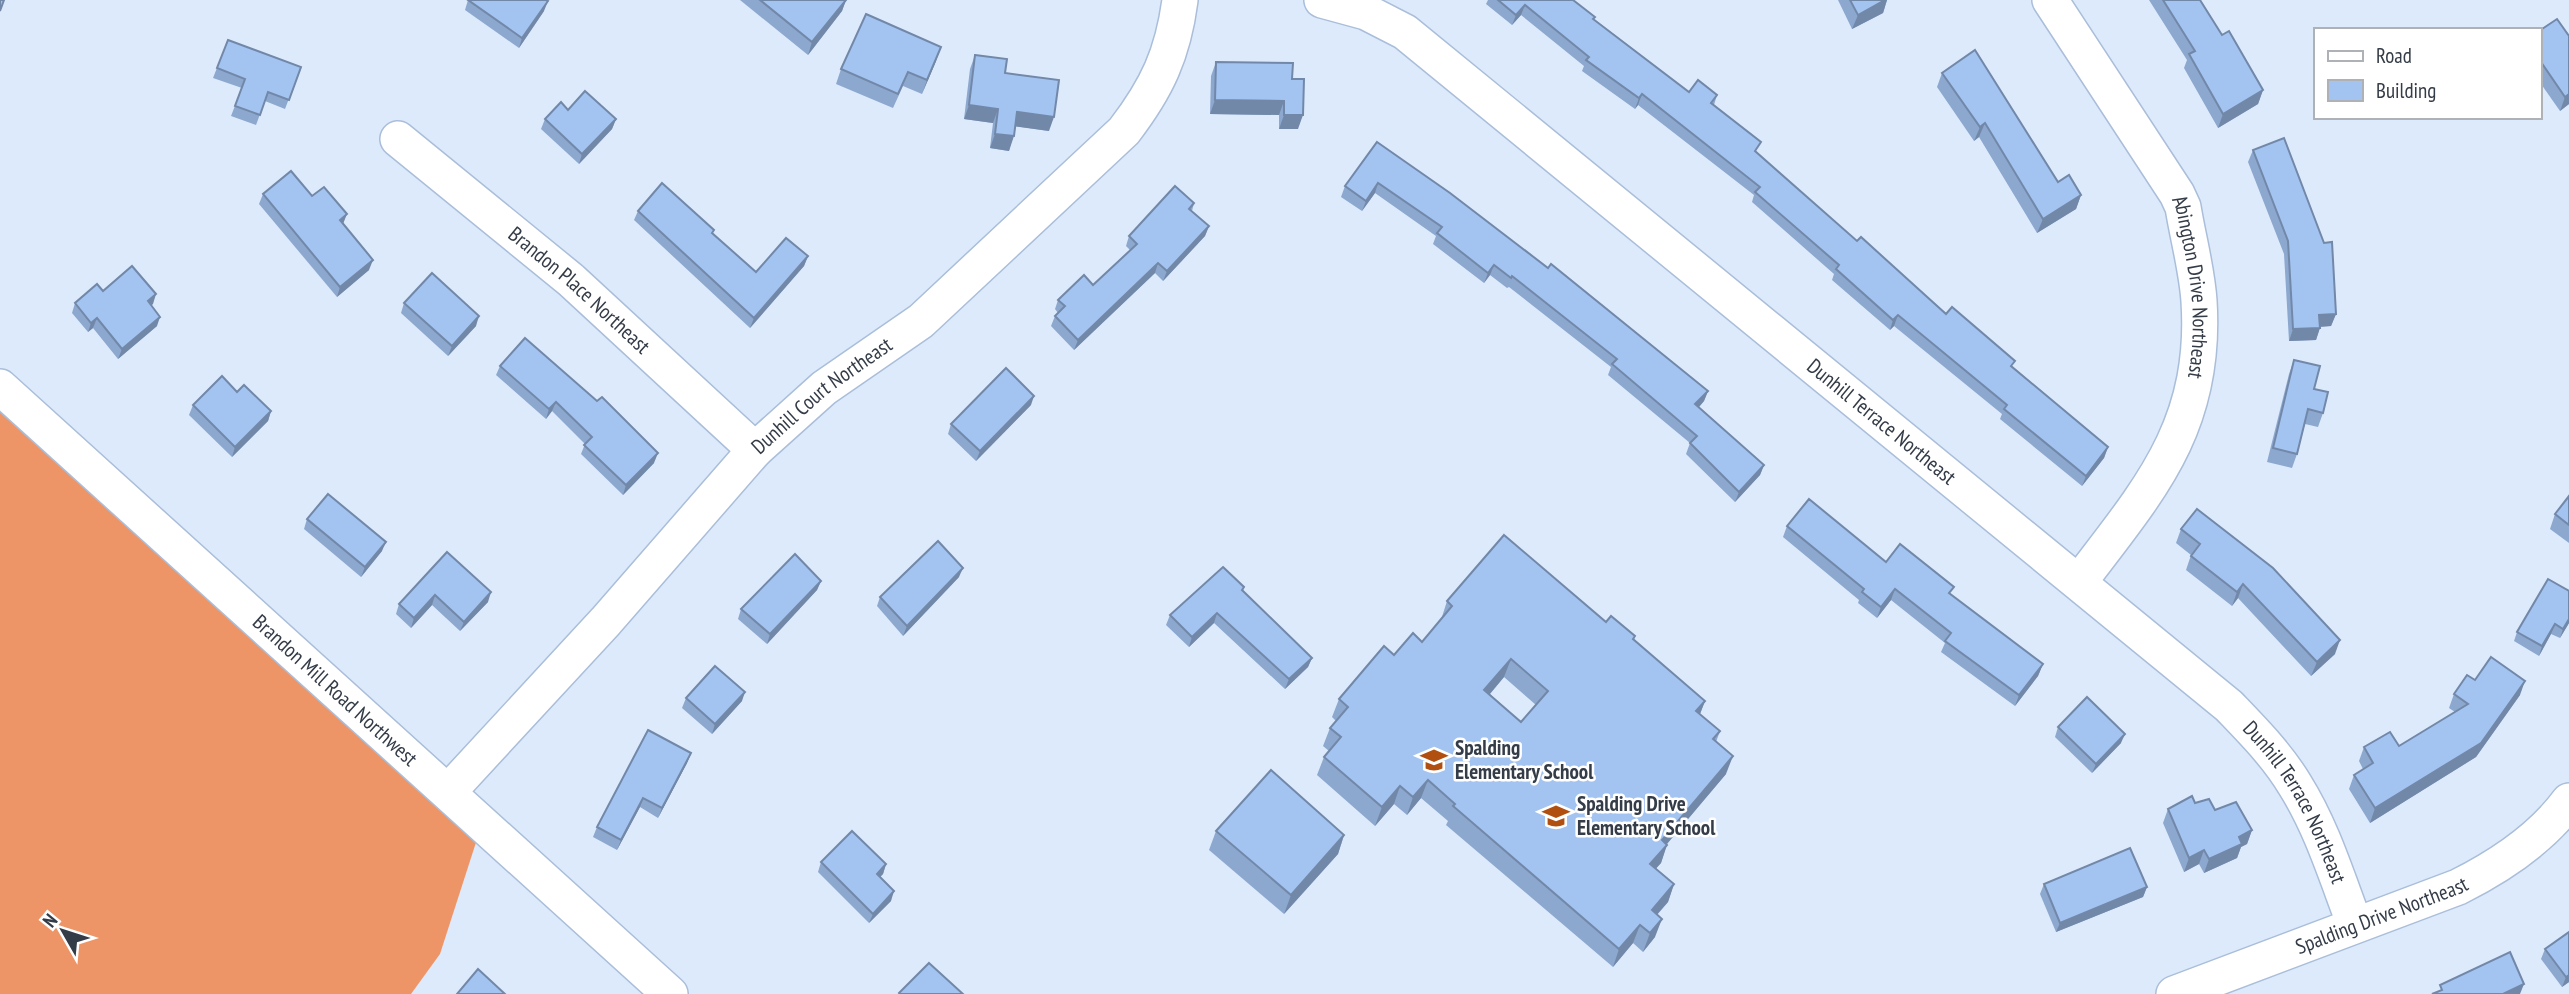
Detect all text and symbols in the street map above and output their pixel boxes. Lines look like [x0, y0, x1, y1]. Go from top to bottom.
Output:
legend [2314, 28, 2541, 119]
text: Road [2376, 42, 2412, 69]
text: Building [2376, 77, 2436, 104]
street label: Abington Drive Northeast [2166, 191, 2214, 381]
street label: Brandon Place Northeast [503, 220, 656, 359]
street label: Dunhill Court Northeast [746, 331, 897, 460]
street label: Dunhill Terrace Northeast [1802, 352, 1962, 490]
street label: Brandon Mill Road Northwest [247, 609, 424, 772]
street label: Dunhill Terrace Northeast [2237, 715, 2353, 887]
place label: Spalding Elementary School [1455, 734, 1594, 785]
school or university icon: Spalding Elementary School [1419, 745, 1449, 775]
place label: Spalding Drive Elementary School [1577, 790, 1716, 841]
school or university icon: Spalding Drive Elementary School [1541, 801, 1571, 831]
street label: Spalding Drive Northeast [2292, 870, 2473, 960]
north arrow [28, 896, 98, 966]
text: N [37, 909, 62, 932]

